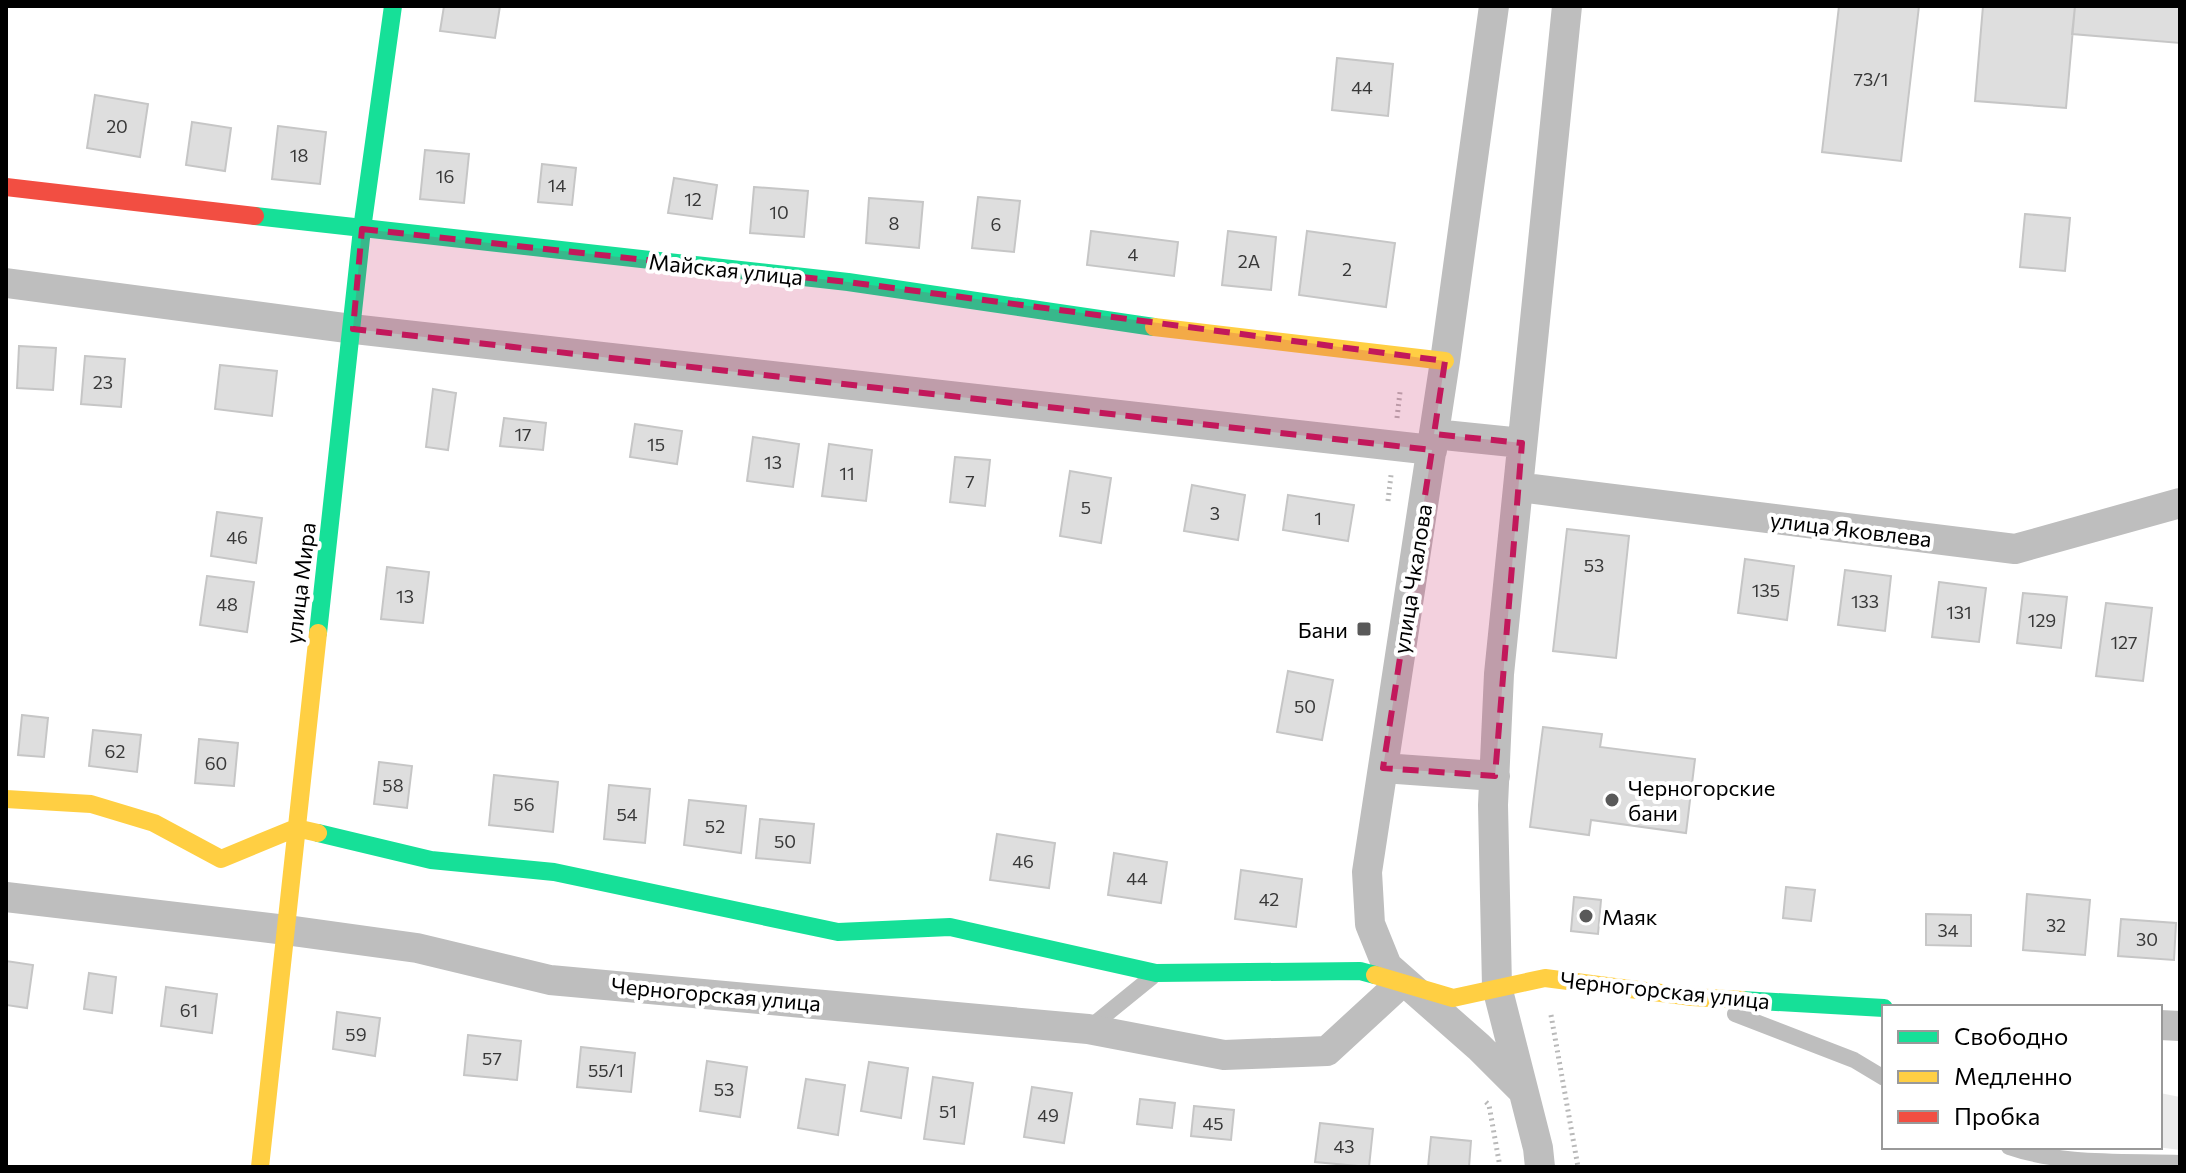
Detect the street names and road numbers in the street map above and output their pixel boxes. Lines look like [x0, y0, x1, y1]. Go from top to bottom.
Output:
street label: Майская улица [648, 247, 804, 291]
street label: улица Чкалова [1387, 502, 1437, 656]
street label: улица Яковлева [1769, 506, 1933, 552]
street label: улица Мира [279, 521, 321, 645]
street label: Черногорская улица [1559, 966, 1771, 1014]
street label: Черногорская улица [610, 971, 822, 1017]

